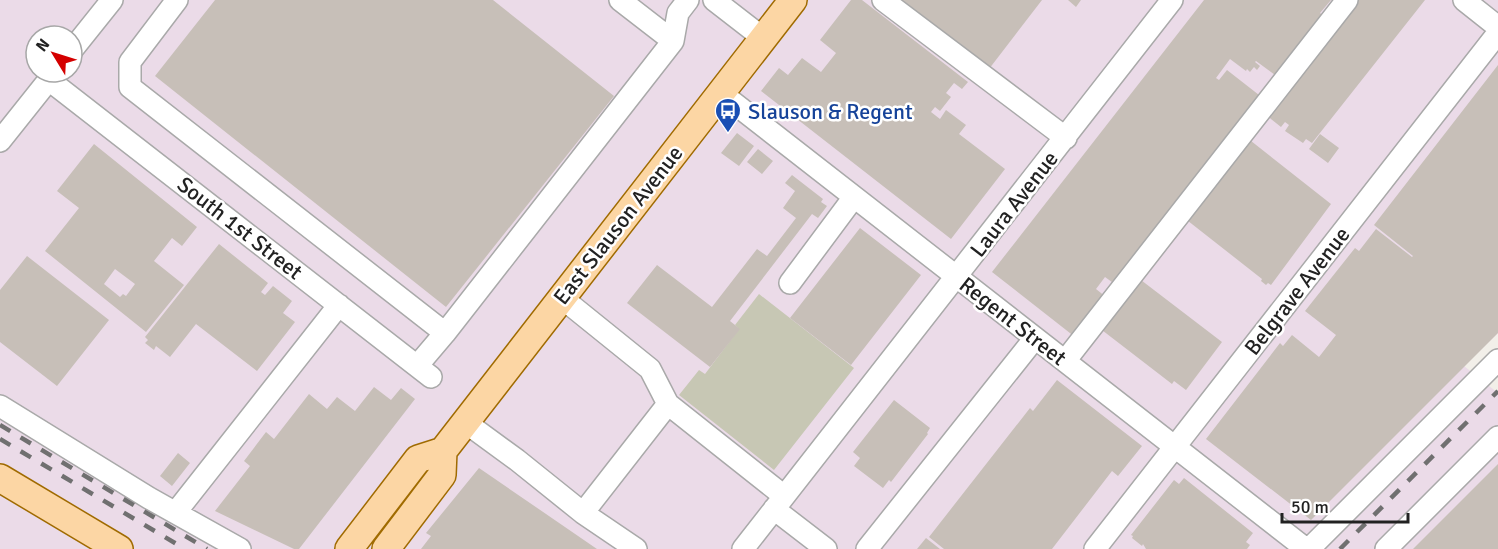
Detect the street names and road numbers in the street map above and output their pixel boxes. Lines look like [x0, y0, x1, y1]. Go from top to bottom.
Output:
street label: East Slauson Avenue [548, 140, 688, 310]
street label: Laura Avenue [964, 146, 1064, 262]
street label: South 1st Street [172, 171, 308, 285]
street label: Belgrave Avenue [1239, 221, 1355, 361]
street label: Regent Street [954, 271, 1072, 371]

